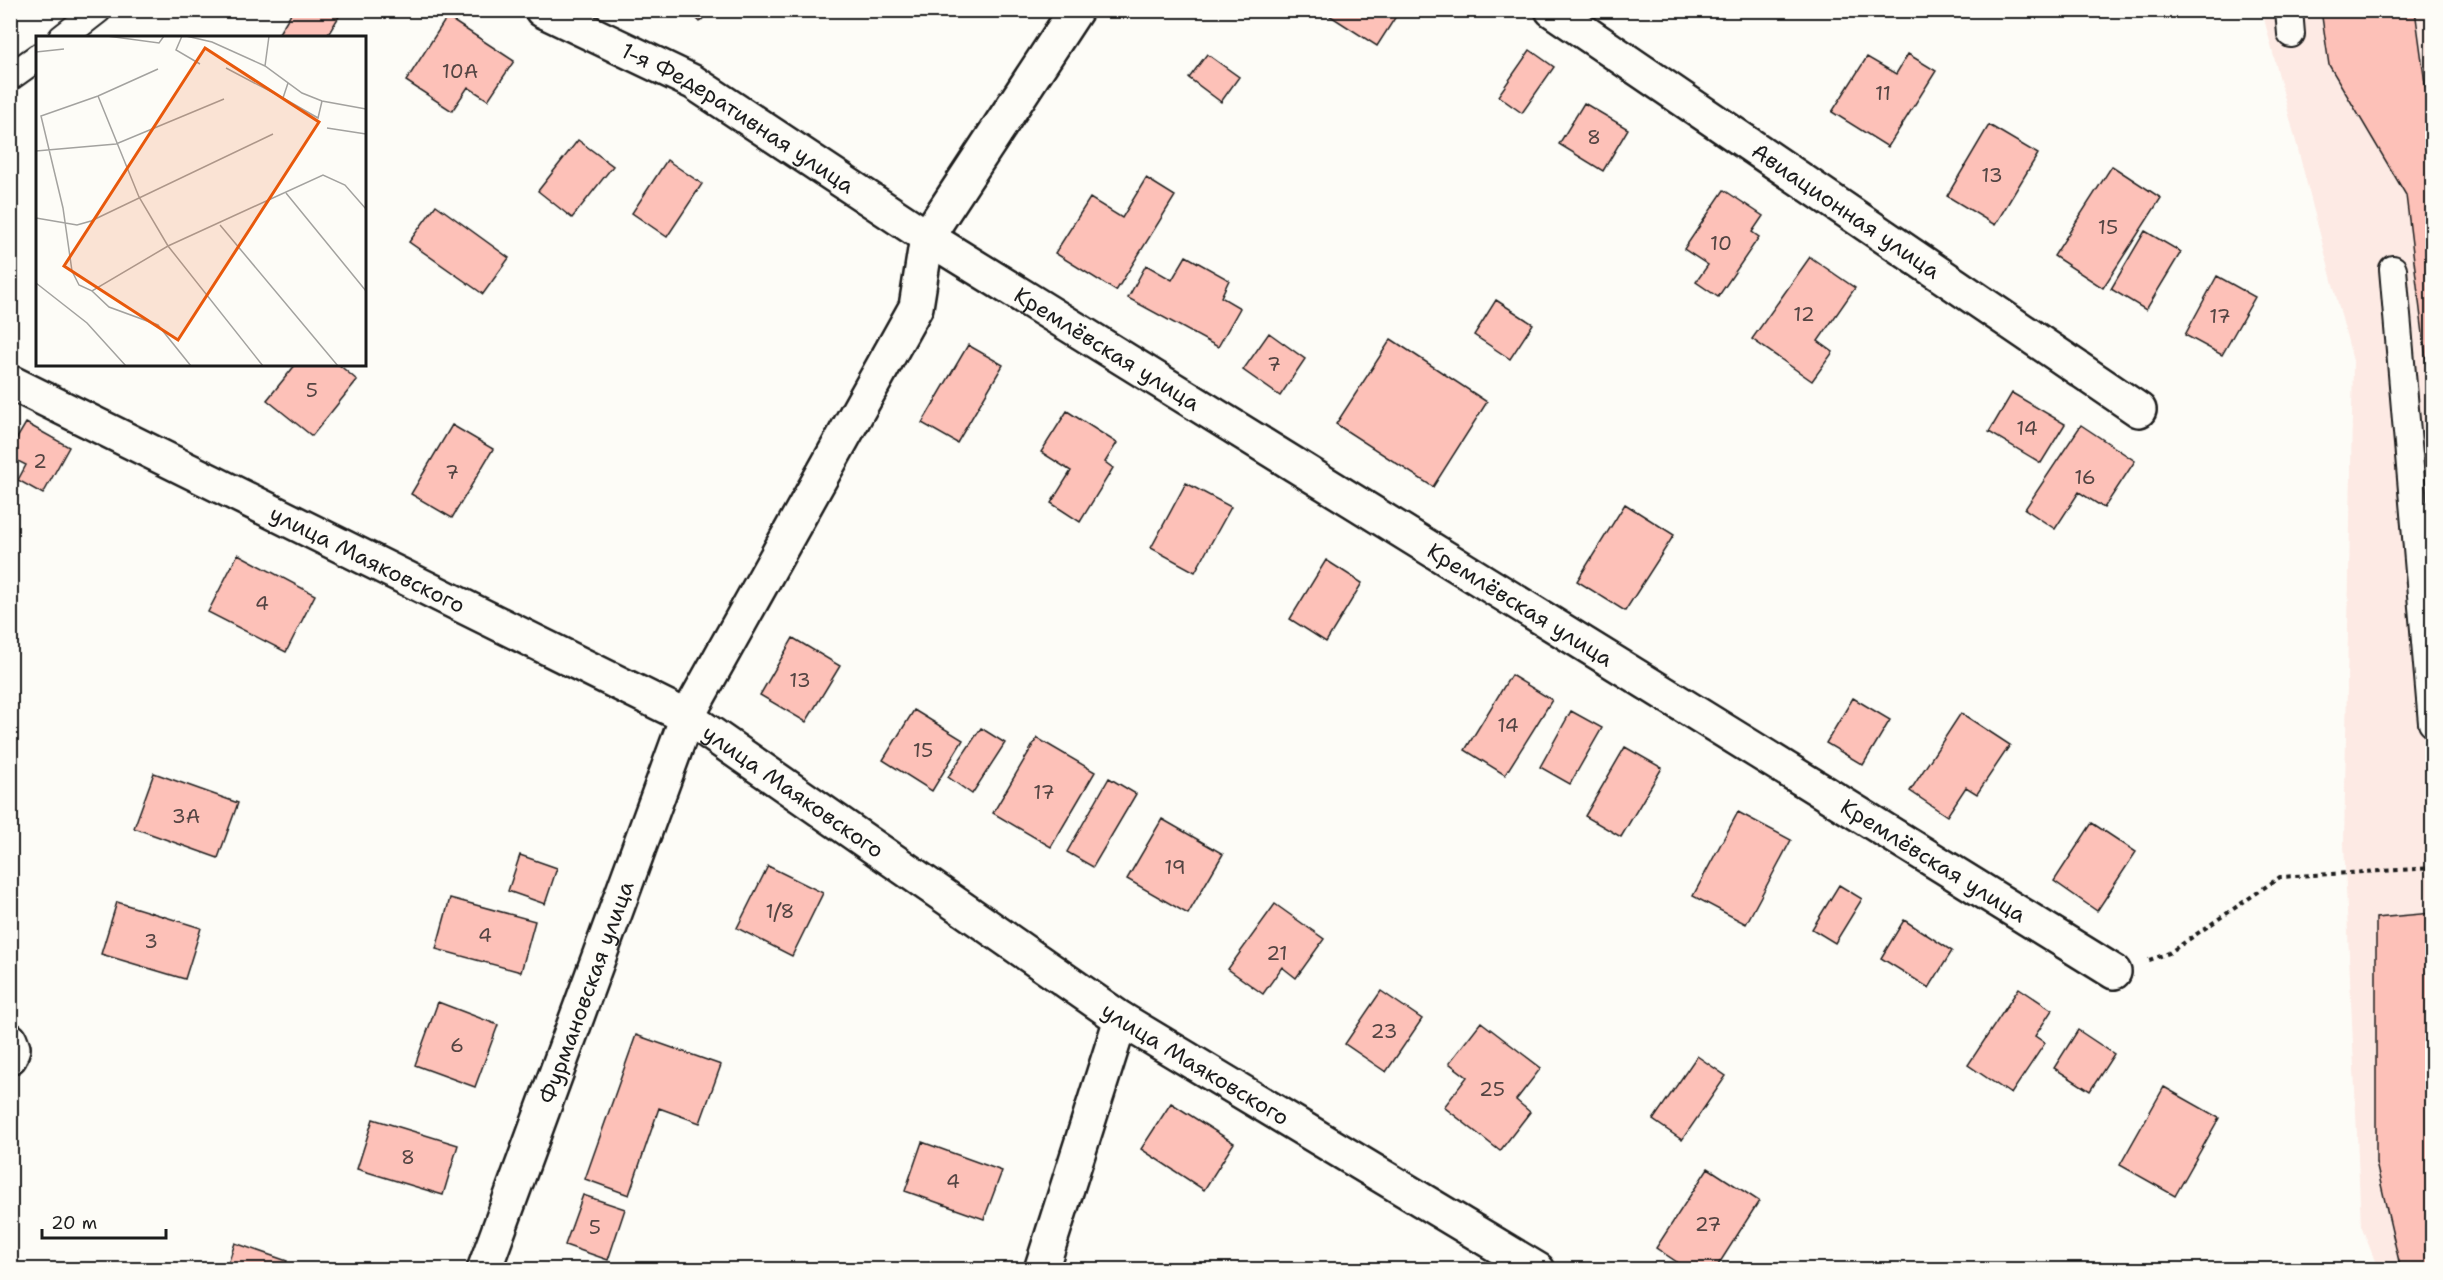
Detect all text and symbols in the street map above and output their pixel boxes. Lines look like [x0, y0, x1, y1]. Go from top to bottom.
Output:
street label: 1-я Федеративная улица [617, 35, 861, 200]
inset map [36, 36, 366, 366]
house number: 10А [442, 58, 478, 84]
house number: 11 [1875, 80, 1891, 106]
house number: 8 [1587, 124, 1601, 150]
street label: Авиационная улица [1746, 136, 1946, 285]
house number: 13 [1981, 162, 2003, 188]
house number: 15 [2098, 214, 2118, 240]
house number: 10 [1710, 230, 1732, 256]
street label: Кремлёвская улица [1009, 280, 1206, 417]
house number: 12 [1793, 301, 1815, 327]
house number: 17 [2209, 303, 2231, 329]
house number: 7 [1267, 351, 1281, 377]
house number: 5 [306, 377, 318, 403]
house number: 14 [2016, 415, 2038, 441]
house number: 2 [33, 448, 47, 474]
house number: 7 [445, 459, 459, 485]
house number: 16 [2074, 464, 2096, 490]
street label: улица Маяковского [265, 498, 470, 620]
street label: Кремлёвская улица [1422, 536, 1619, 673]
house number: 4 [255, 590, 269, 616]
house number: 13 [789, 667, 811, 693]
house number: 14 [1497, 712, 1519, 738]
street label: улица Маяковского [697, 718, 890, 864]
house number: 15 [913, 737, 933, 763]
house number: 17 [1033, 779, 1055, 805]
street label: Кремлёвская улица [1835, 792, 2032, 929]
house number: 3А [172, 803, 200, 829]
house number: 19 [1164, 854, 1186, 880]
street label: Фурмановская улица [532, 876, 640, 1108]
house number: 1/8 [766, 898, 794, 924]
house number: 4 [478, 922, 492, 948]
house number: 3 [144, 928, 158, 954]
house number: 21 [1266, 940, 1288, 966]
street label: улица Маяковского [1096, 995, 1295, 1132]
house number: 23 [1371, 1018, 1397, 1044]
house number: 6 [450, 1032, 464, 1058]
house number: 25 [1479, 1076, 1505, 1102]
house number: 8 [401, 1144, 415, 1170]
house number: 4 [946, 1168, 960, 1194]
scale bar [42, 1202, 166, 1240]
text: 20 m [51, 1211, 97, 1235]
house number: 27 [1695, 1211, 1721, 1237]
house number: 5 [589, 1214, 601, 1240]

